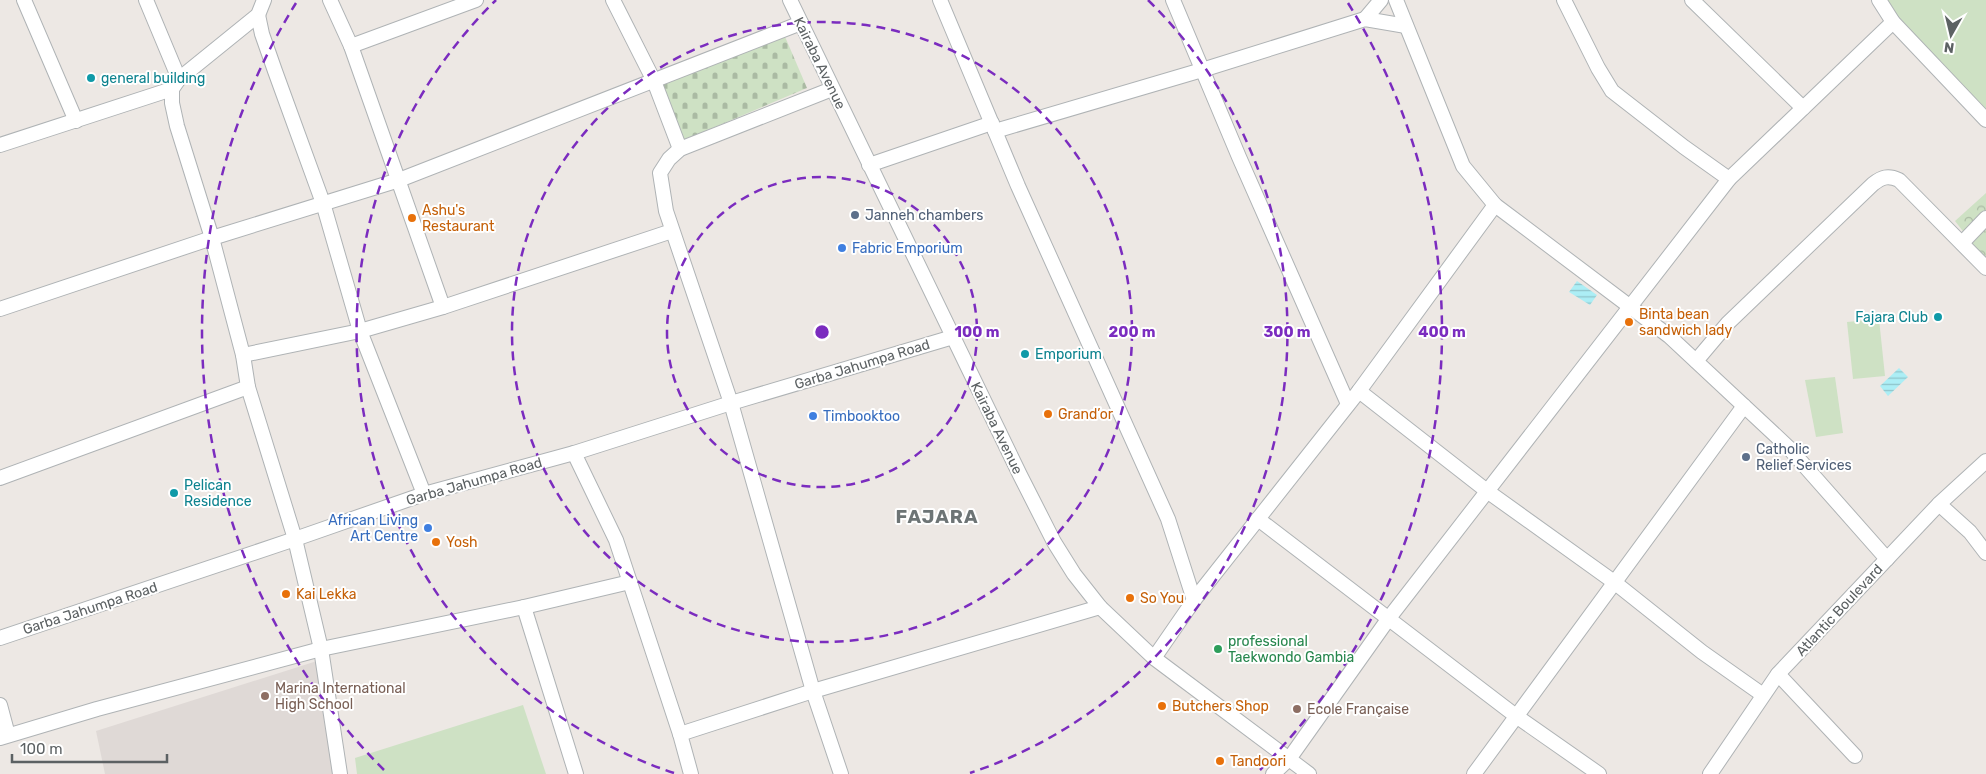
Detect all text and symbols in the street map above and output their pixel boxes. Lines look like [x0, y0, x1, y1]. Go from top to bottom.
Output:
north arrow [1926, 10, 1976, 60]
street label: Kairaba Avenue [790, 14, 849, 112]
text: N [1943, 38, 1955, 56]
place label: general building [101, 70, 205, 87]
marker: general building [85, 72, 97, 84]
place label: Ashu's Restaurant [422, 202, 495, 235]
place label: Janneh chambers [865, 207, 983, 224]
marker: Janneh chambers [849, 209, 861, 221]
marker: Ashu's Restaurant [406, 212, 418, 224]
place label: Fabric Emporium [852, 240, 963, 257]
marker: Fabric Emporium [836, 242, 848, 254]
place label: Binta bean sandwich lady [1639, 306, 1732, 339]
place label: Fajara Club [1855, 309, 1928, 326]
marker: Fajara Club [1932, 311, 1944, 323]
marker: Binta bean sandwich lady [1623, 316, 1635, 328]
centre of rings [813, 323, 831, 341]
text: 100 m [955, 323, 999, 341]
text: 200 m [1108, 323, 1156, 341]
text: 300 m [1263, 323, 1311, 341]
text: 400 m [1418, 323, 1466, 341]
street label: Garba Jahumpa Road [792, 336, 932, 393]
place label: Emporium [1035, 346, 1102, 363]
marker: Emporium [1019, 348, 1031, 360]
street label: Kairaba Avenue [967, 379, 1026, 477]
place label: Grand’or [1058, 406, 1114, 423]
place label: Timbooktoo [823, 408, 900, 425]
marker: Grand’or [1042, 408, 1054, 420]
marker: Timbooktoo [807, 410, 819, 422]
place label: Catholic Relief Services [1756, 441, 1852, 474]
marker: Catholic Relief Services [1740, 451, 1752, 463]
street label: Garba Jahumpa Road [404, 454, 544, 509]
place label: Pelican Residence [184, 477, 252, 510]
marker: Pelican Residence [168, 487, 180, 499]
district label: FAJARA [895, 505, 979, 528]
place label: African Living Art Centre [328, 512, 418, 545]
marker: African Living Art Centre [422, 522, 434, 534]
place label: Yosh [446, 534, 478, 551]
marker: Yosh [430, 536, 442, 548]
street label: Atlantic Boulevard [1792, 561, 1886, 660]
street label: Garba Jahumpa Road [21, 579, 160, 638]
place label: Kai Lekka [296, 586, 356, 603]
marker: Kai Lekka [280, 588, 292, 600]
place label: So You [1140, 590, 1184, 607]
marker: So You [1124, 592, 1136, 604]
place label: professional Taekwondo Gambia [1228, 633, 1354, 666]
marker: professional Taekwondo Gambia [1212, 643, 1224, 655]
place label: Marina International High School [275, 680, 406, 713]
marker: Marina International High School [259, 690, 271, 702]
place label: Butchers Shop [1172, 698, 1269, 715]
marker: Butchers Shop [1156, 700, 1168, 712]
place label: Ecole Française [1307, 701, 1409, 718]
marker: Ecole Française [1291, 703, 1303, 715]
scale bar [12, 732, 168, 764]
text: 100 m [20, 740, 62, 758]
place label: Tandoori [1230, 753, 1286, 770]
marker: Tandoori [1214, 755, 1226, 767]

